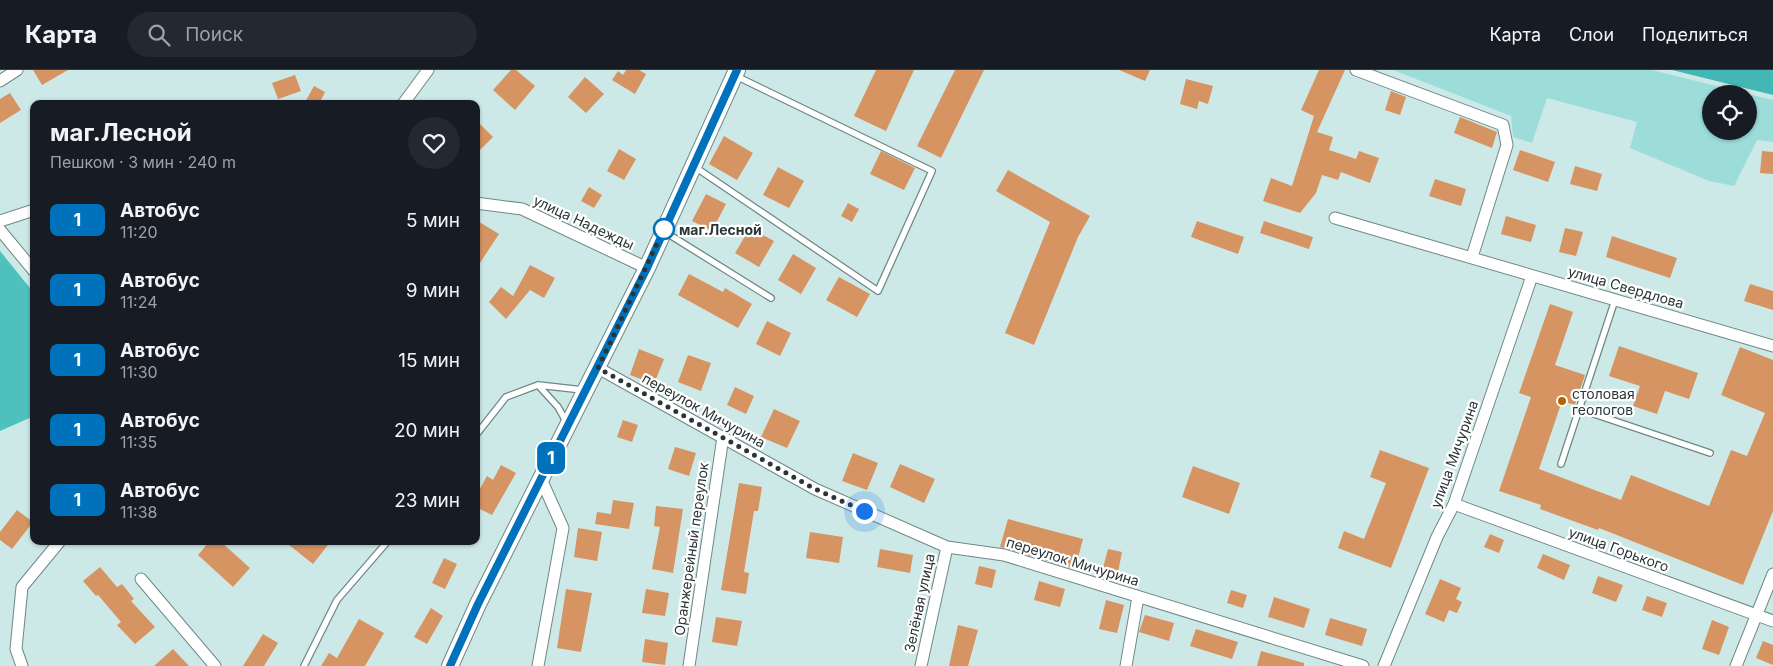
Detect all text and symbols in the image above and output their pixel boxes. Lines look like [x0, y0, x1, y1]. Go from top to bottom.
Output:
search box [127, 12, 477, 57]
text: Карта [25, 20, 97, 49]
icon: search [145, 21, 173, 49]
text: Поиск [185, 23, 243, 46]
text: Карта [1489, 24, 1541, 45]
text: Слои [1569, 24, 1614, 45]
text: Поделиться [1642, 24, 1748, 45]
map controls [1702, 85, 1757, 140]
button: locate [1702, 85, 1757, 140]
button: heart [408, 117, 460, 169]
text: маг.Лесной [50, 118, 192, 147]
text: Пешком · 3 мин · 240 m [50, 152, 236, 172]
street label: улица Надежды [531, 191, 637, 253]
text: Автобус [120, 199, 200, 222]
text: 1 [74, 209, 81, 230]
text: 5 мин [406, 209, 460, 232]
marker: маг.Лесной [653, 218, 675, 240]
place label: маг.Лесной [679, 221, 762, 238]
text: 11:20 [120, 222, 157, 242]
street label: улица Свердлова [1566, 262, 1686, 312]
text: Автобус [120, 269, 200, 292]
text: 1 [74, 279, 81, 300]
text: 9 мин [406, 279, 460, 302]
text: 11:24 [120, 292, 157, 312]
text: Автобус [120, 339, 200, 362]
text: 1 [74, 349, 81, 370]
text: 15 мин [398, 349, 460, 372]
text: 11:30 [120, 362, 158, 382]
street label: переулок Мичурина [640, 369, 768, 451]
place label: столовая геологов [1572, 385, 1635, 418]
marker: столовая геологов [1556, 395, 1568, 407]
street label: улица Мичурина [1427, 398, 1481, 510]
text: Автобус [120, 409, 200, 432]
text: 1 [74, 419, 81, 440]
text: 20 мин [394, 419, 460, 442]
text: 11:35 [120, 432, 157, 452]
line badge: 1 [535, 442, 567, 474]
text: 1 [547, 447, 555, 468]
street label: Оранжерейный переулок [670, 461, 712, 637]
text: Автобус [120, 479, 200, 502]
text: 1 [74, 489, 81, 510]
text: 23 мин [394, 489, 460, 512]
your location [852, 499, 877, 524]
text: 11:38 [120, 502, 157, 522]
street label: улица Горького [1567, 523, 1671, 575]
street label: переулок Мичурина [1005, 533, 1141, 589]
street label: Зелёная улица [900, 552, 938, 654]

